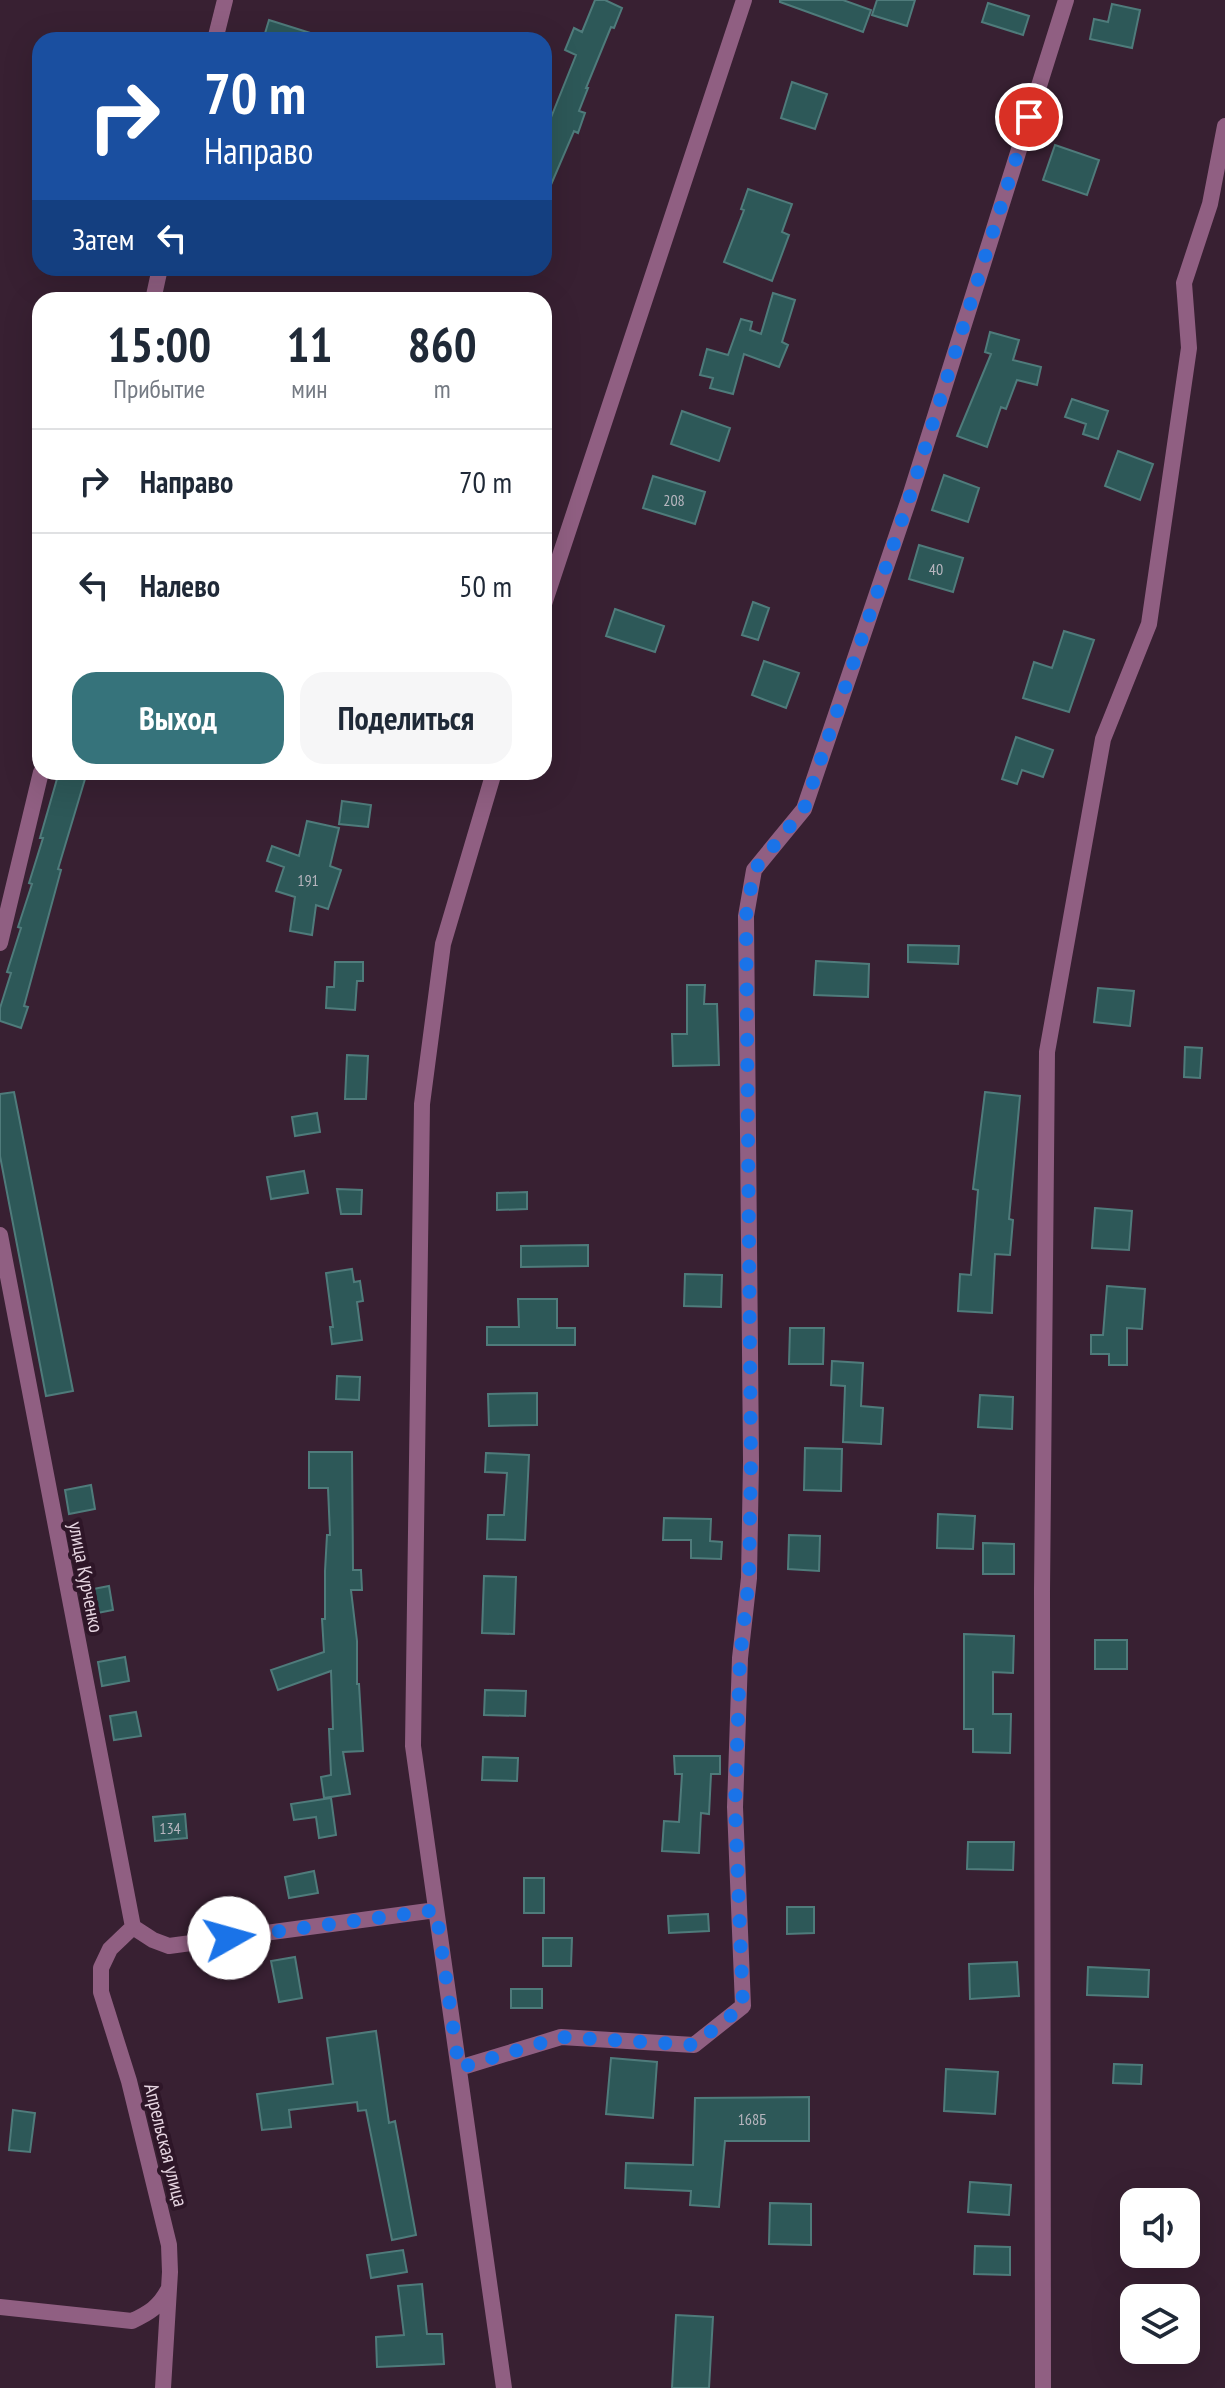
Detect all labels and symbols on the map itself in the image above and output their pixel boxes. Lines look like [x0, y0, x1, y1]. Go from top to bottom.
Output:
pin [995, 83, 1063, 151]
house number: 208 [663, 490, 685, 510]
house number: 40 [929, 559, 943, 579]
house number: 191 [297, 870, 319, 890]
street label: улица Курченко [63, 1519, 109, 1635]
house number: 134 [159, 1818, 181, 1838]
position arrow [187, 1896, 271, 1980]
street label: Апрельская улица [138, 2081, 194, 2209]
house number: 168Б [738, 2109, 766, 2129]

